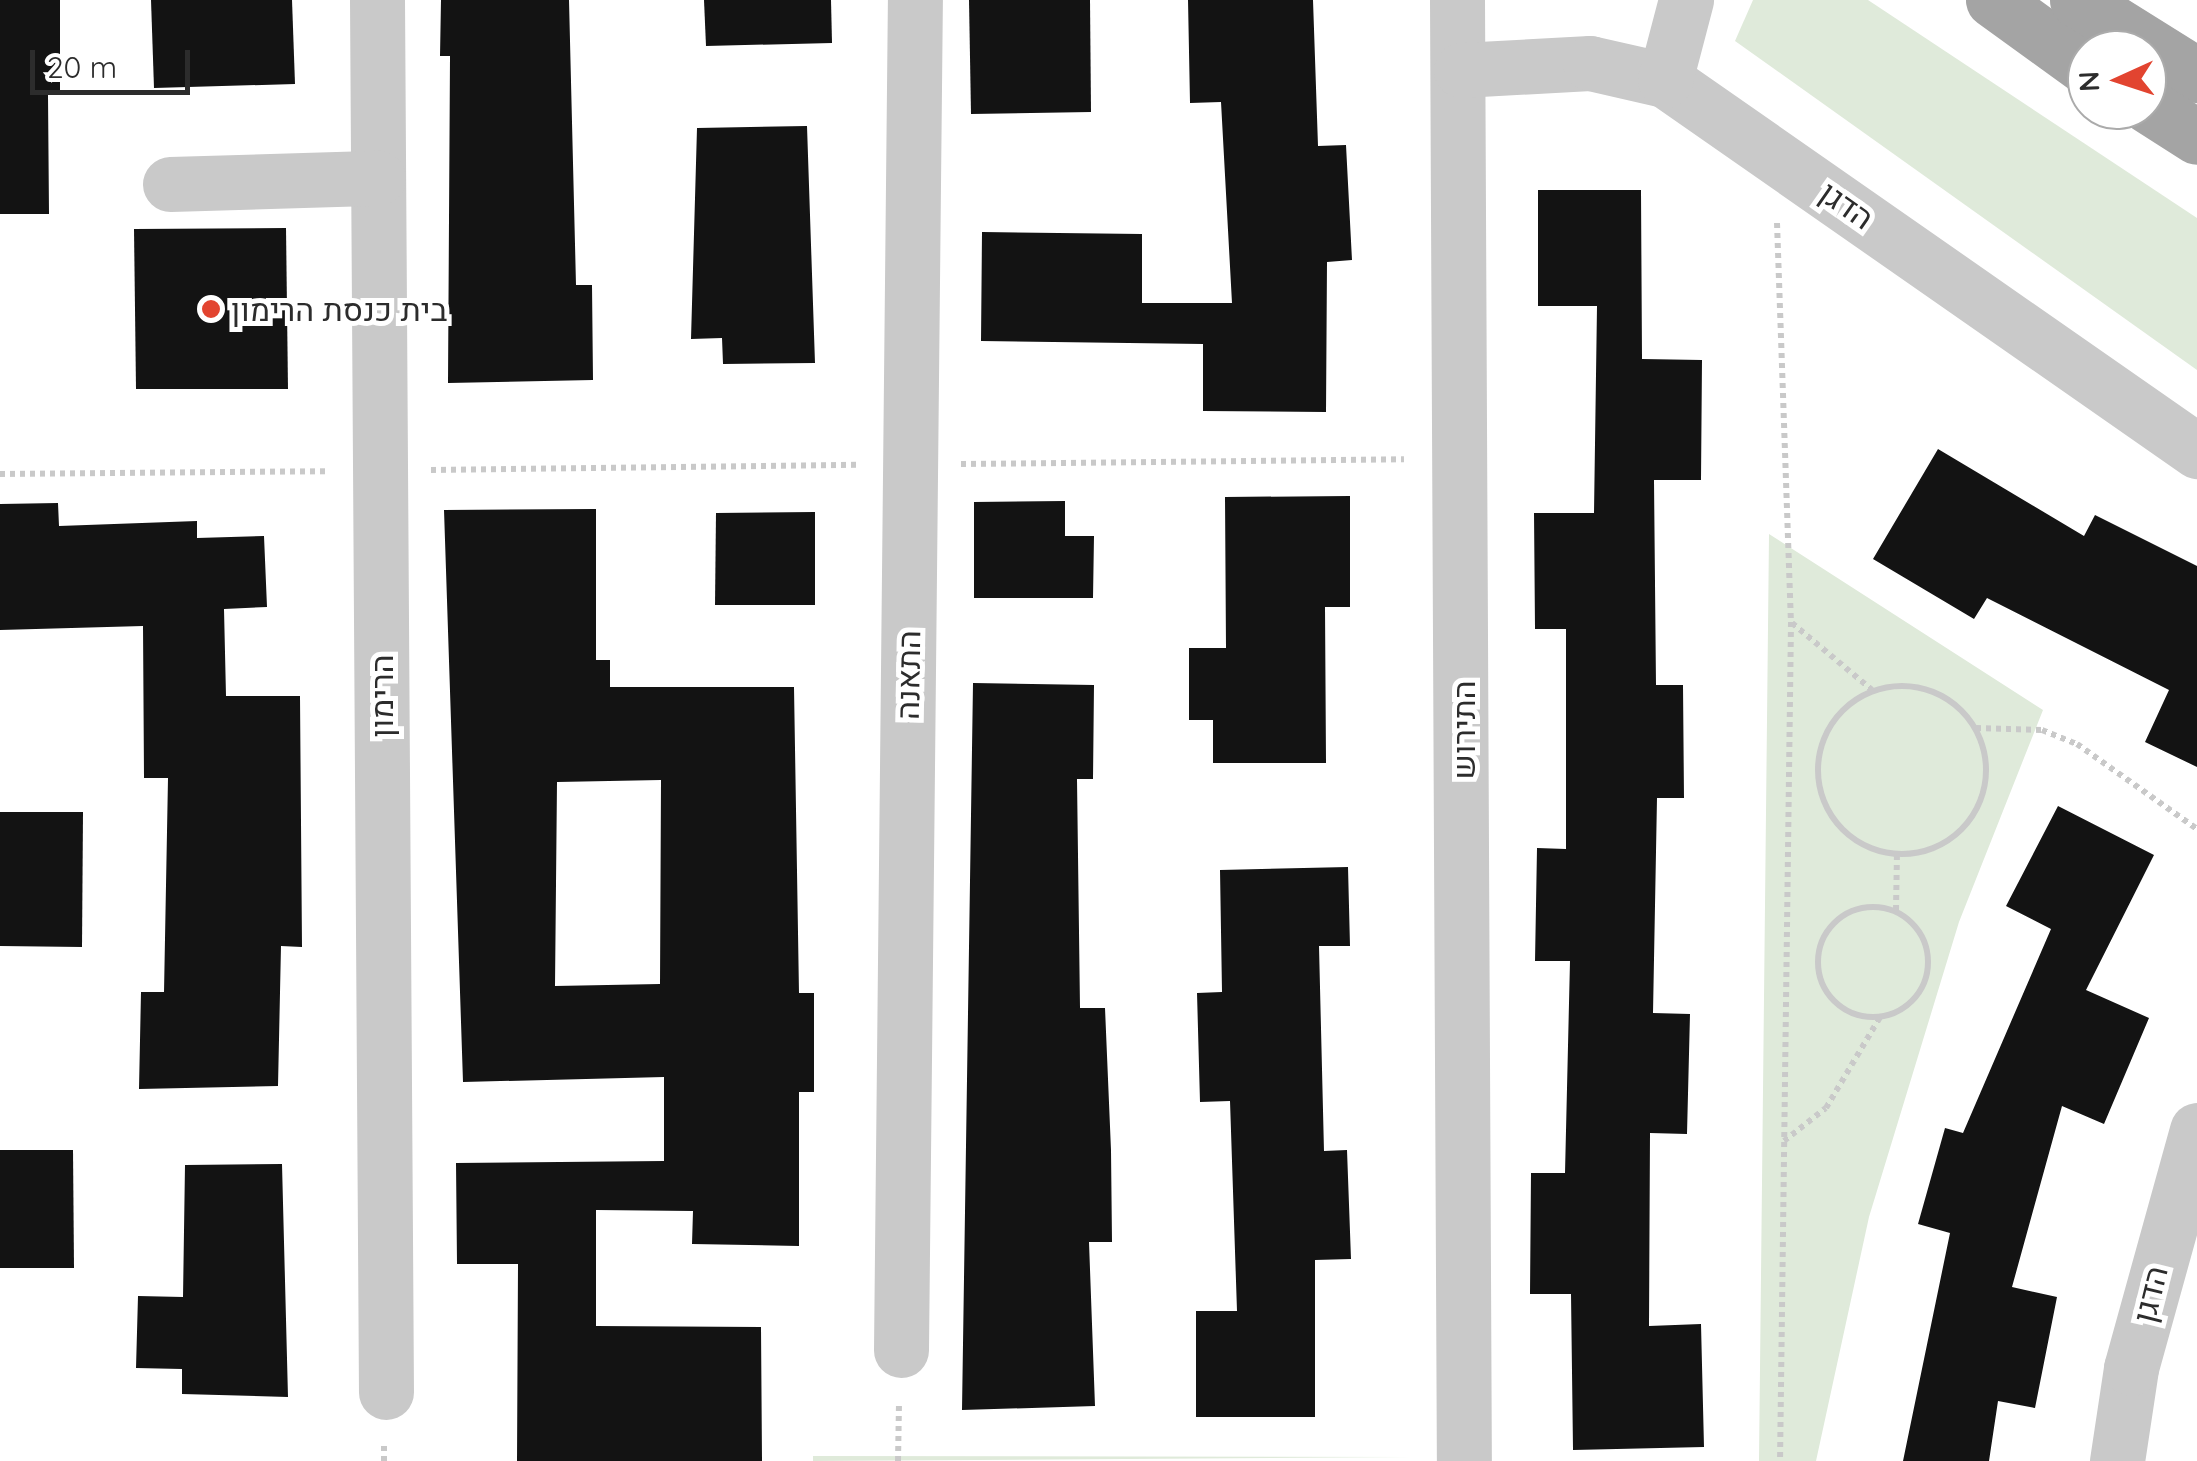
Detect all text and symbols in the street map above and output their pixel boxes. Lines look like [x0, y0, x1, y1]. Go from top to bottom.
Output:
scale bar [35, 30, 195, 92]
north arrow [2067, 30, 2167, 130]
text: 20 m [47, 48, 117, 86]
text: N [2071, 70, 2107, 93]
street label: הדגן [1813, 173, 1881, 237]
place label: בית כנסת הרימון [231, 290, 447, 328]
marker: בית כנסת הרימון [200, 298, 222, 320]
street label: התאנה [888, 630, 928, 720]
street label: הרימון [362, 654, 400, 738]
street label: התירוש [1444, 680, 1482, 780]
street label: הדגן [2124, 1262, 2176, 1326]

